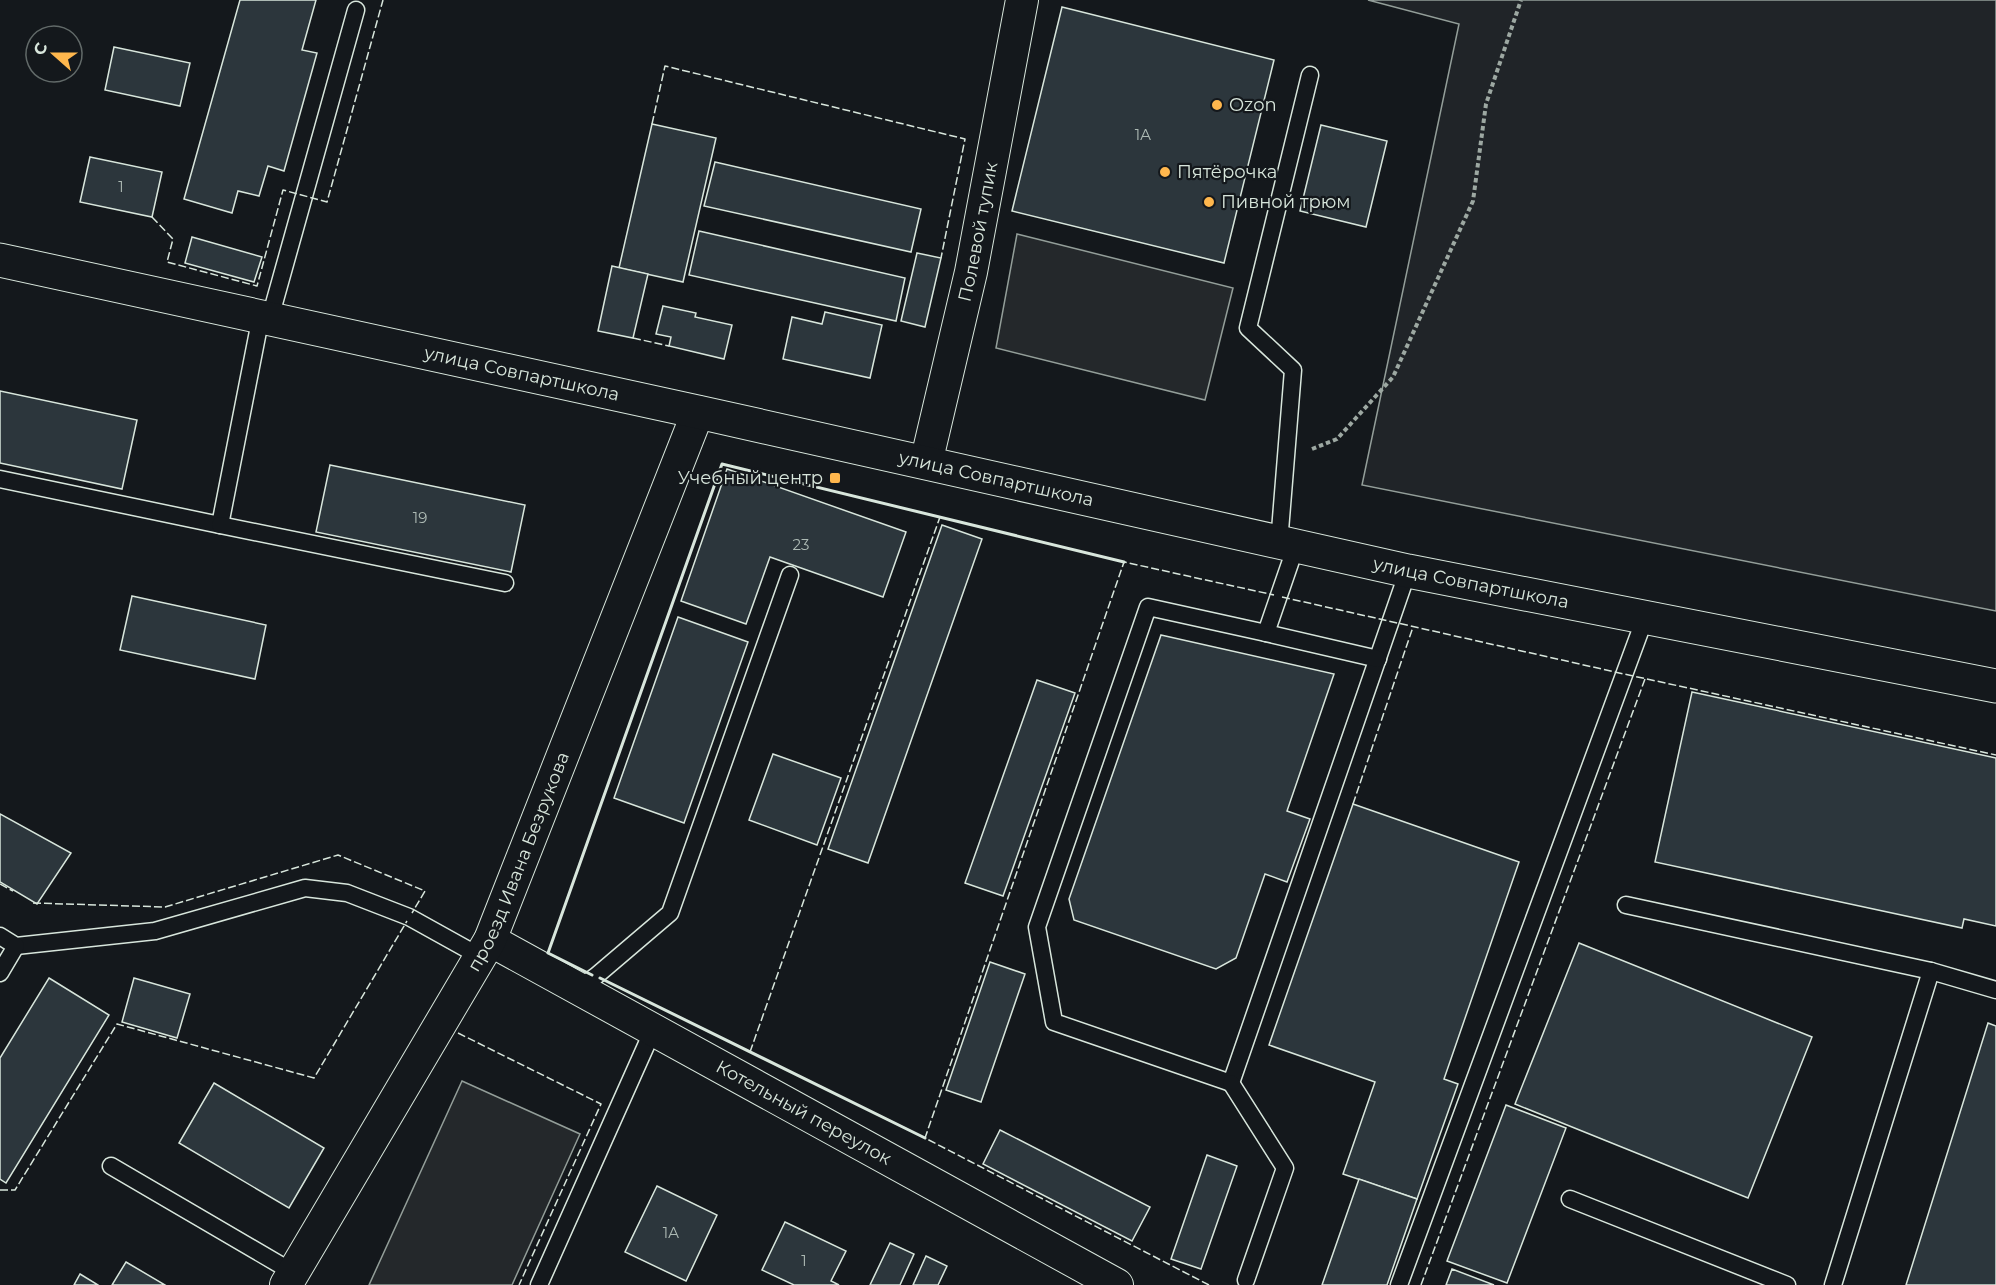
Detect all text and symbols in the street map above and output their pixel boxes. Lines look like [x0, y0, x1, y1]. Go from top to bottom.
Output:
north arrow [24, 24, 84, 84]
text: С [30, 40, 52, 58]
place label: Ozon [1229, 94, 1277, 116]
marker: Ozon [1210, 98, 1224, 112]
house number: 1А [1135, 125, 1151, 144]
street label: Полевой тупик [953, 160, 1002, 304]
place label: Пятёрочка [1177, 161, 1277, 183]
marker: Пятёрочка [1158, 165, 1172, 179]
house number: 1 [118, 177, 124, 196]
place label: Пивной трюм [1221, 191, 1351, 213]
marker: Пивной трюм [1202, 195, 1216, 209]
street label: улица Совпартшкола [421, 341, 621, 406]
street label: улица Совпартшкола [896, 446, 1096, 511]
place label: Учебный центр [678, 467, 823, 489]
marker: Учебный центр [828, 471, 842, 485]
house number: 19 [413, 508, 427, 527]
house number: 23 [793, 535, 809, 554]
street label: улица Совпартшкола [1370, 552, 1571, 613]
street label: проезд Ивана Безрукова [463, 749, 574, 975]
street label: Котельный переулок [712, 1056, 896, 1170]
house number: 1А [663, 1223, 679, 1242]
house number: 1 [801, 1251, 807, 1270]

